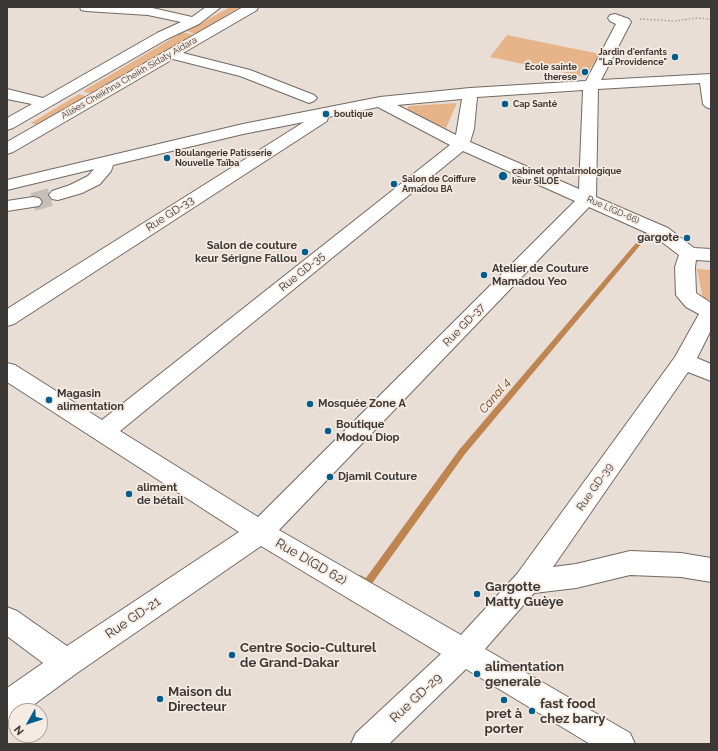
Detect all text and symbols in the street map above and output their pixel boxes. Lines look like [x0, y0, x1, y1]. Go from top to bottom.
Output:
street label: Allées Cheikhna Cheikh Sidaty Aîdara [59, 35, 199, 121]
place label: Jardin d'enfants "La Providence" [598, 47, 667, 68]
marker: Jardin d'enfants "La Providence" [670, 52, 680, 62]
place label: École sainte therese [525, 62, 577, 83]
marker: École sainte therese [580, 67, 590, 77]
marker: Cap Santé [500, 99, 510, 109]
place label: Cap Santé [513, 99, 557, 109]
marker: boutique [321, 109, 331, 119]
place label: boutique [334, 109, 373, 119]
place label: Boulangerie Patisserie Nouvelle Taïba [175, 148, 272, 169]
marker: Boulangerie Patisserie Nouvelle Taïba [162, 153, 172, 163]
place label: cabinet ophtalmologique keur SILOE [512, 166, 621, 187]
marker: cabinet ophtalmologique keur SILOE [497, 170, 509, 182]
place label: Salon de Coiffure Amadou BA [402, 174, 476, 195]
marker: Salon de Coiffure Amadou BA [389, 179, 399, 189]
street label: Rue GD-33 [143, 194, 197, 234]
street label: Rue L(GD-66) [585, 194, 641, 226]
place label: gargote [637, 231, 679, 245]
marker: gargote [682, 233, 692, 243]
place label: Salon de couture keur Sérigne Fallou [195, 239, 297, 265]
marker: Salon de couture keur Sérigne Fallou [300, 247, 310, 257]
street label: Rue GD-35 [277, 250, 327, 294]
place label: Atelier de Couture Mamadou Yeo [492, 262, 589, 288]
marker: Atelier de Couture Mamadou Yeo [479, 270, 489, 280]
street label: Rue GD-37 [440, 301, 488, 349]
water label: Canal 4 [476, 376, 514, 416]
place label: Magasin alimentation [57, 387, 124, 413]
marker: Magasin alimentation [44, 395, 54, 405]
place label: Mosquée Zone A [318, 397, 406, 411]
marker: Mosquée Zone A [305, 399, 315, 409]
place label: Boutique Modou Diop [336, 418, 400, 444]
marker: Boutique Modou Diop [323, 426, 333, 436]
street label: Rue GD-39 [574, 461, 616, 513]
place label: Djamil Couture [338, 470, 417, 484]
marker: Djamil Couture [325, 472, 335, 482]
place label: aliment de bétail [137, 481, 184, 507]
marker: aliment de bétail [124, 489, 134, 499]
street label: Rue D(GD 62) [273, 535, 349, 589]
place label: Gargotte Matty Guèye [485, 579, 563, 610]
marker: Gargotte Matty Guèye [472, 589, 482, 599]
street label: Rue GD-21 [102, 594, 164, 642]
place label: Centre Socio-Culturel de Grand-Dakar [240, 640, 376, 671]
marker: Centre Socio-Culturel de Grand-Dakar [227, 650, 237, 660]
place label: alimentation generale [485, 659, 564, 690]
marker: alimentation generale [472, 669, 482, 679]
street label: Rue GD-29 [387, 670, 445, 726]
place label: Maison du Directeur [168, 684, 232, 715]
marker: Maison du Directeur [155, 694, 165, 704]
marker: pret à porter [499, 695, 509, 705]
place label: fast food chez barry [540, 696, 605, 727]
north arrow [8, 703, 48, 743]
place label: pret à porter [485, 706, 523, 737]
marker: fast food chez barry [527, 706, 537, 716]
text: N [11, 723, 27, 738]

